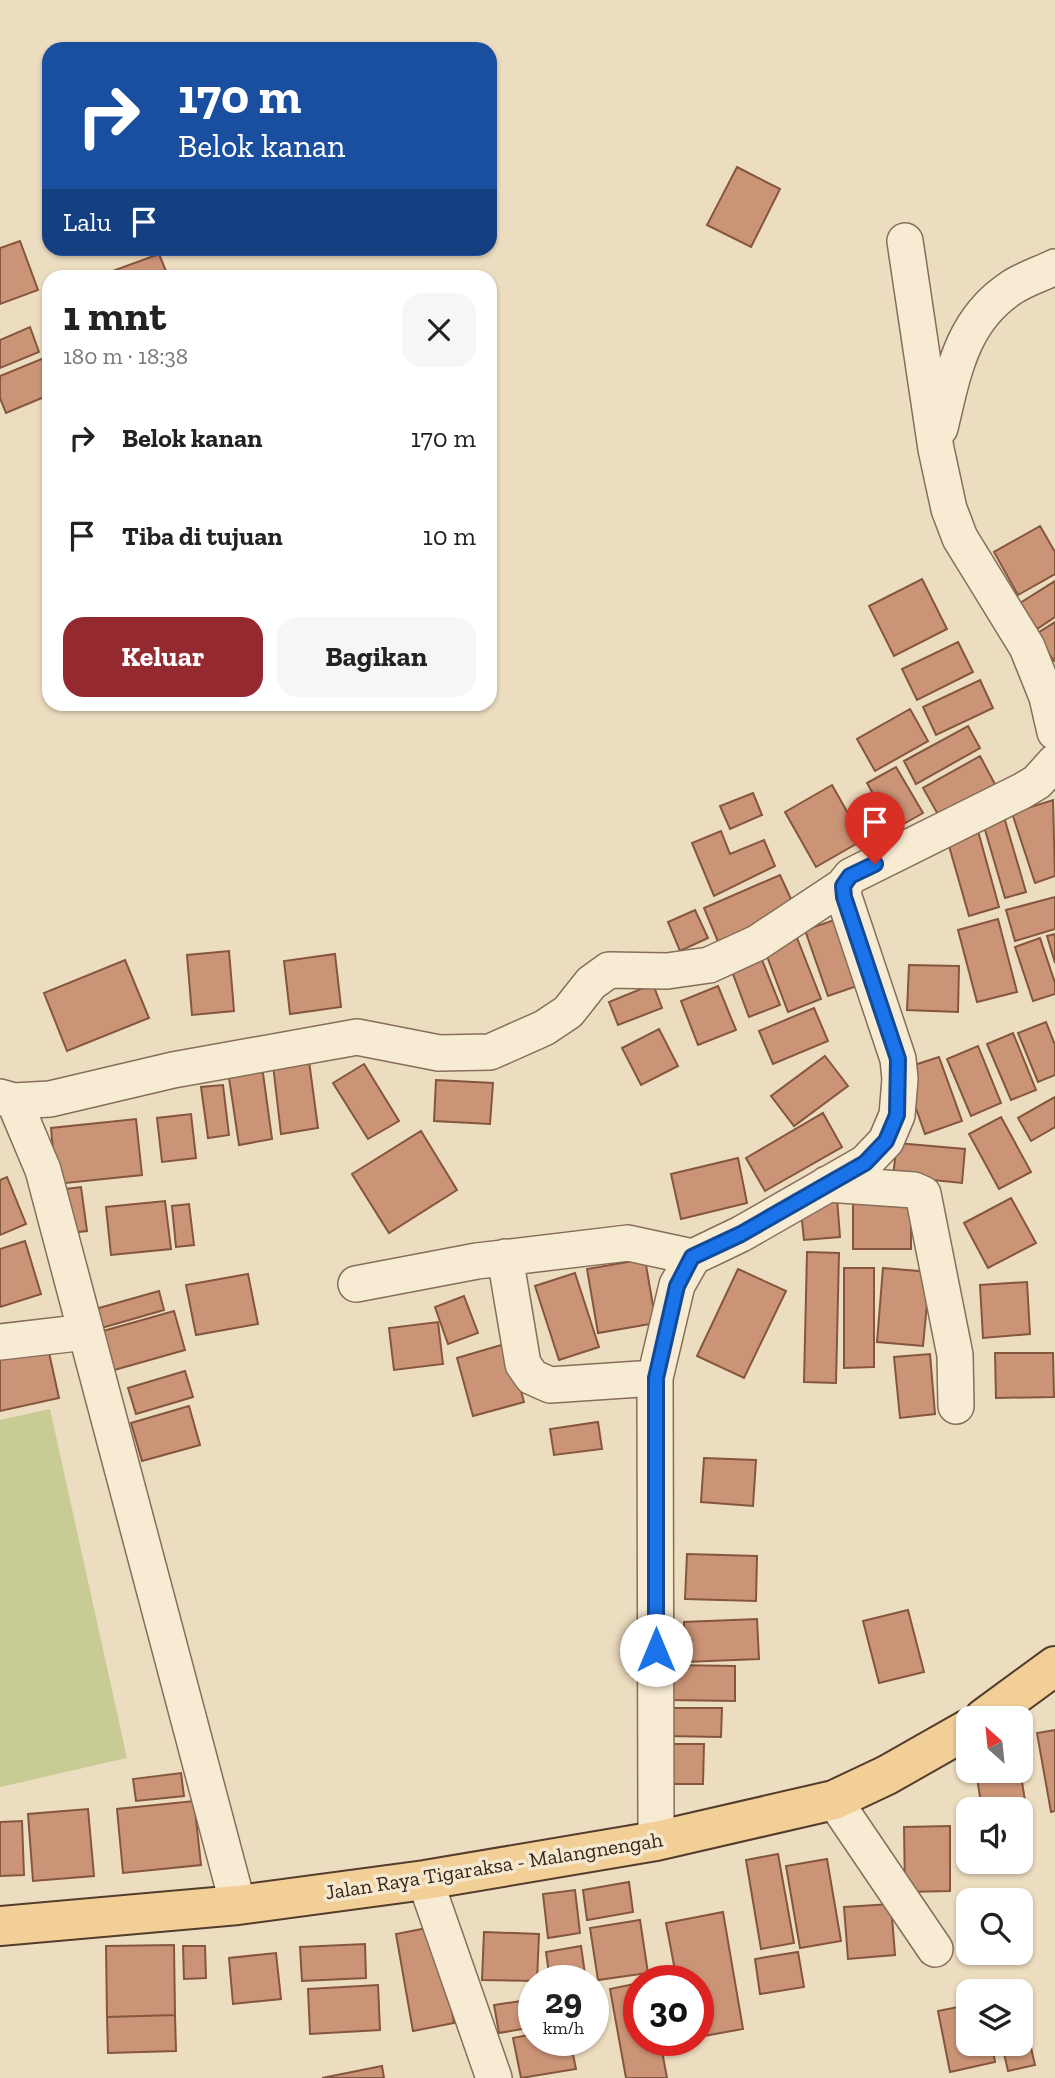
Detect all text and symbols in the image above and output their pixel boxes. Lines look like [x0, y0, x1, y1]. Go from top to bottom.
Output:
text: 170 m [178, 67, 301, 126]
icon: right [63, 70, 154, 161]
text: Belok kanan [178, 127, 345, 165]
icon: arrive [125, 203, 163, 241]
text: Lalu [63, 206, 111, 238]
text: 1 mnt [63, 290, 166, 341]
button: close [402, 293, 476, 367]
text: 180 m · 18:38 [63, 342, 188, 370]
icon: right [63, 419, 101, 457]
text: Belok kanan [122, 422, 263, 454]
text: 170 m [411, 422, 476, 454]
icon: arrive [63, 517, 101, 555]
text: Tiba di tujuan [122, 520, 283, 552]
text: 10 m [423, 520, 476, 552]
button: Keluar [63, 617, 263, 697]
button: Bagikan [277, 617, 476, 697]
pin [845, 792, 905, 864]
icon: arrive [856, 803, 894, 841]
position arrow [619, 1613, 693, 1687]
north arrow [956, 1706, 1032, 1783]
map controls [956, 1706, 1033, 2056]
button: sound [956, 1797, 1033, 1874]
street label: Jalan Raya Tigaraksa - Malangnengah [323, 1826, 665, 1905]
button: search [956, 1888, 1033, 1965]
speed limit sign: 30 [623, 1965, 714, 2056]
button: layers [956, 1979, 1033, 2056]
text: 29 [545, 1980, 582, 2022]
text: km/h [543, 2017, 584, 2039]

